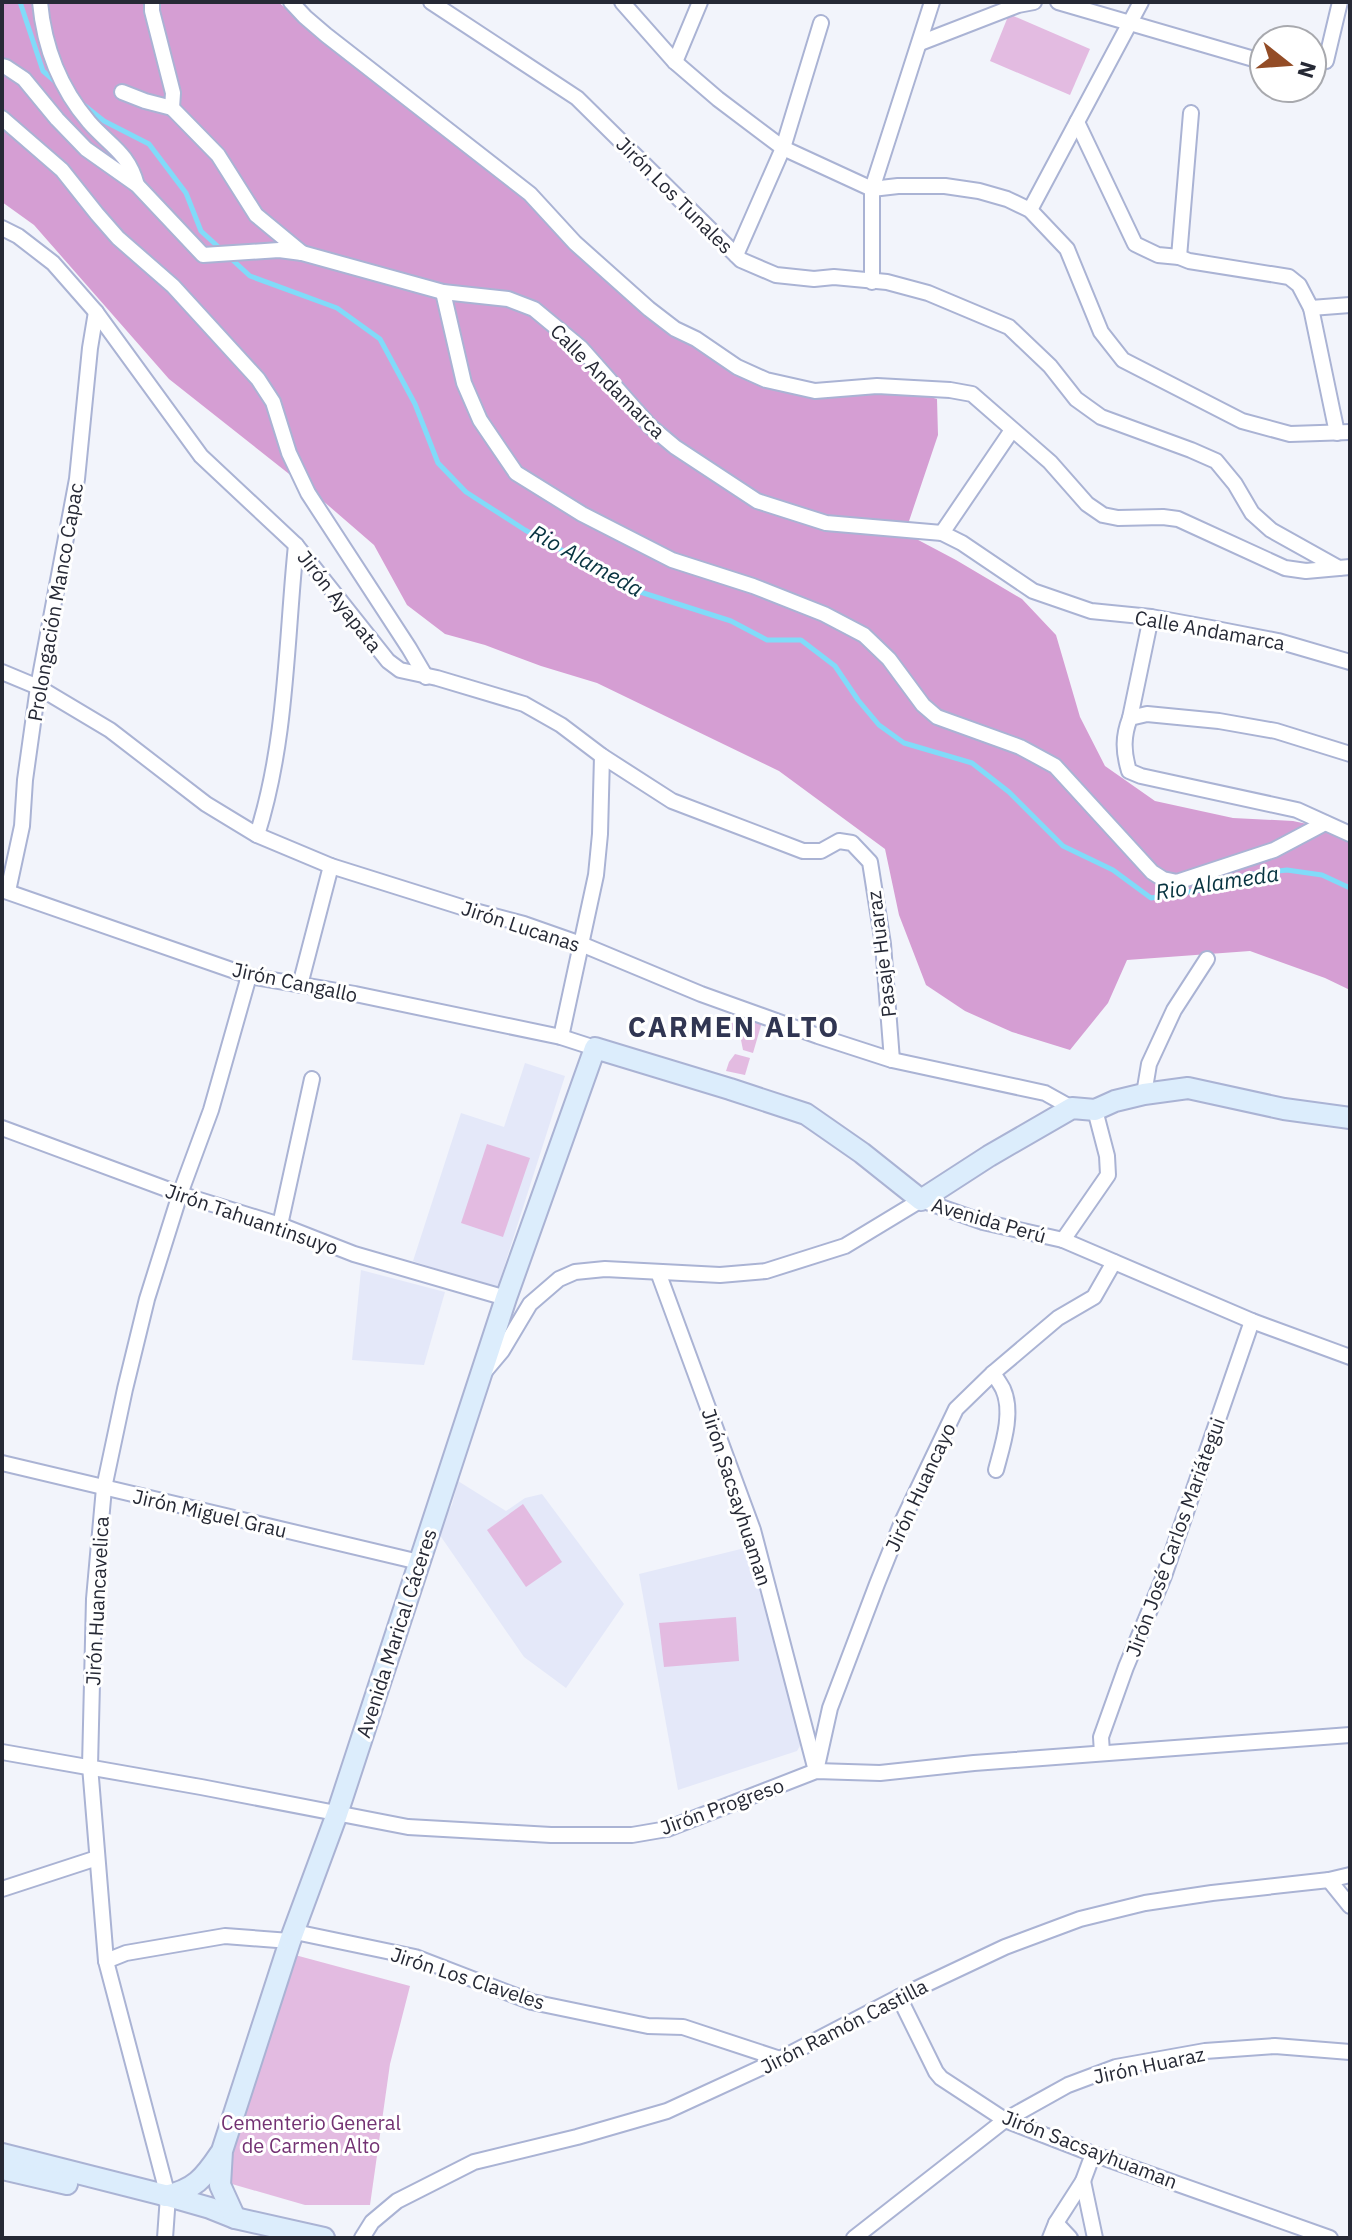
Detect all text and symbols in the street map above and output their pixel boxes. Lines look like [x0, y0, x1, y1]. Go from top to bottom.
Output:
north arrow [1248, 24, 1328, 104]
text: N [1291, 58, 1324, 82]
street label: Jirón Los Tunales [611, 131, 739, 259]
street label: Calle Andamarca [545, 318, 672, 445]
street label: Prolongación Manco Capac [21, 481, 89, 723]
water label: Rio Alameda [525, 517, 649, 603]
street label: Jirón Ayapata [292, 544, 389, 658]
street label: Calle Andamarca [1133, 603, 1288, 657]
water label: Rio Alameda [1153, 858, 1281, 906]
street label: Pasaje Huaraz [860, 889, 902, 1019]
street label: Jirón Lucanas [458, 894, 584, 958]
street label: Jirón Cangallo [230, 956, 360, 1008]
district label: CARMEN ALTO [628, 1008, 840, 1045]
street label: Jirón Tahuantinsuyo [162, 1177, 342, 1261]
street label: Avenida Perú [929, 1191, 1049, 1249]
street label: Jirón Sacsayhuaman [696, 1405, 778, 1589]
street label: Jirón José Carlos Mariátegui [1119, 1414, 1231, 1660]
street label: Jirón Huancayo [878, 1418, 962, 1556]
street label: Jirón Miguel Grau [130, 1482, 290, 1544]
street label: Jirón Huancavelica [79, 1515, 115, 1686]
street label: Avenida Marical Cáceres [349, 1525, 443, 1741]
street label: Jirón Progreso [656, 1771, 788, 1841]
street label: Jirón Los Claveles [388, 1940, 548, 2016]
street label: Jirón Ramón Castilla [756, 1972, 932, 2080]
street label: Jirón Huaraz [1091, 2040, 1207, 2090]
street label: Jirón Sacsayhuaman [999, 2103, 1181, 2195]
park label: Cementerio General de Carmen Alto [221, 2109, 401, 2159]

